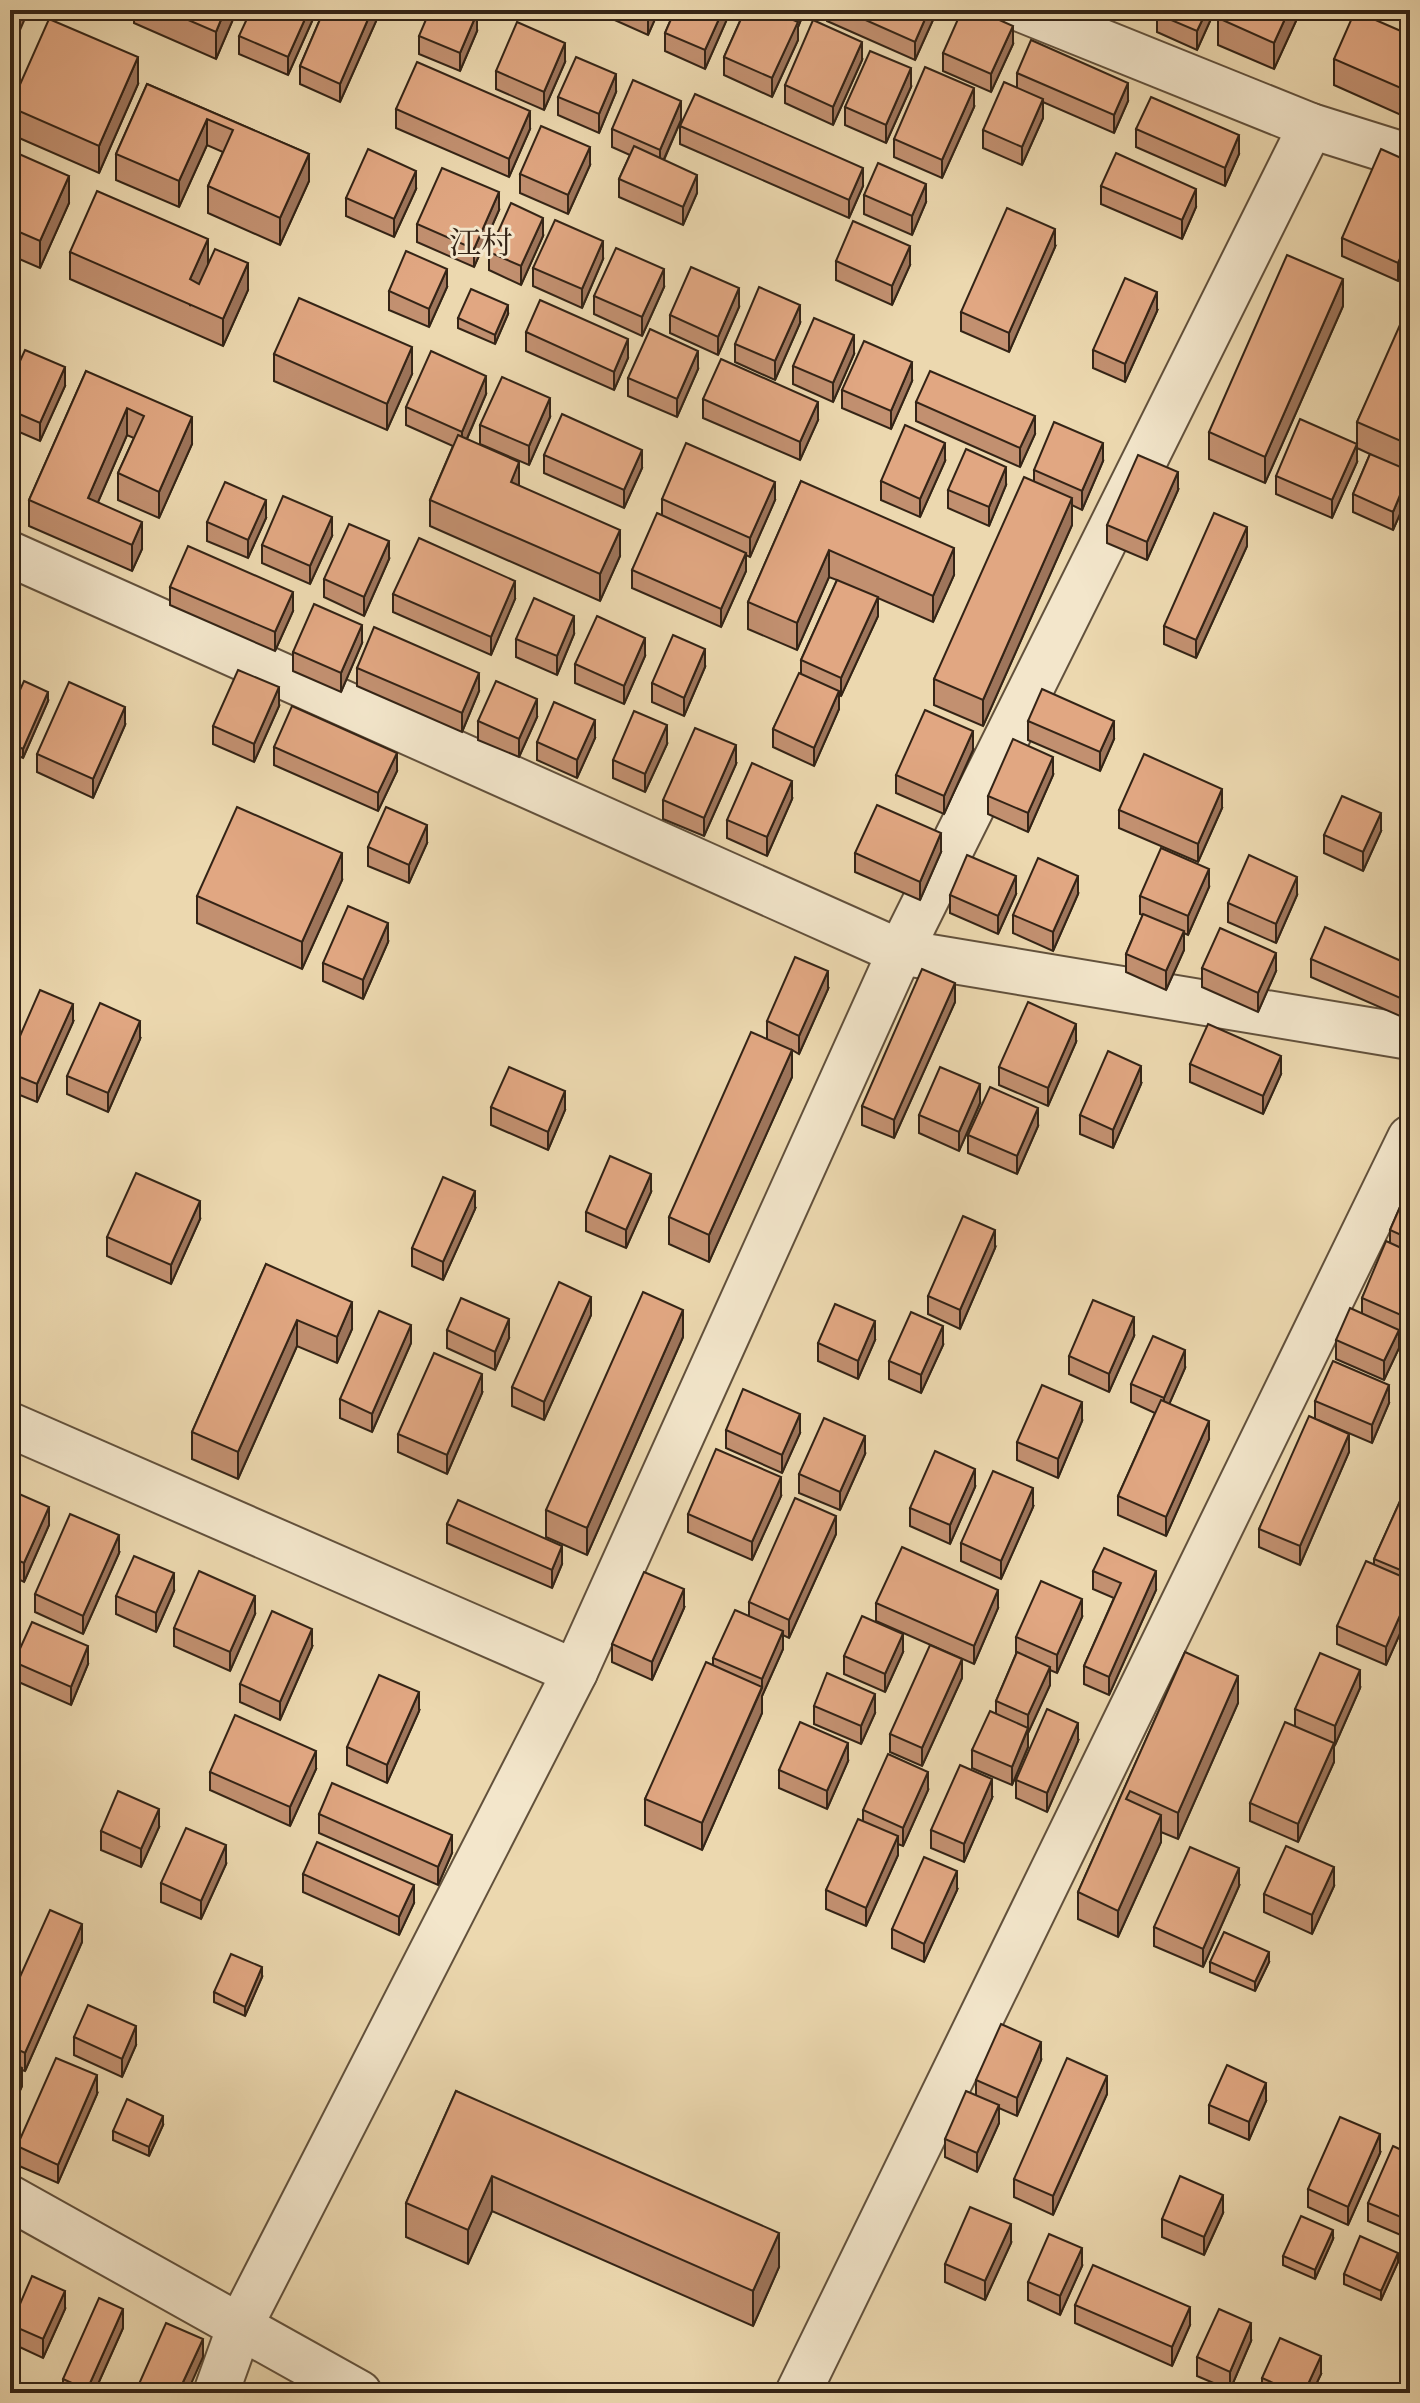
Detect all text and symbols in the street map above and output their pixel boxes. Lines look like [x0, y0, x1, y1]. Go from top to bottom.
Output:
district label: 江村 [449, 221, 513, 265]

